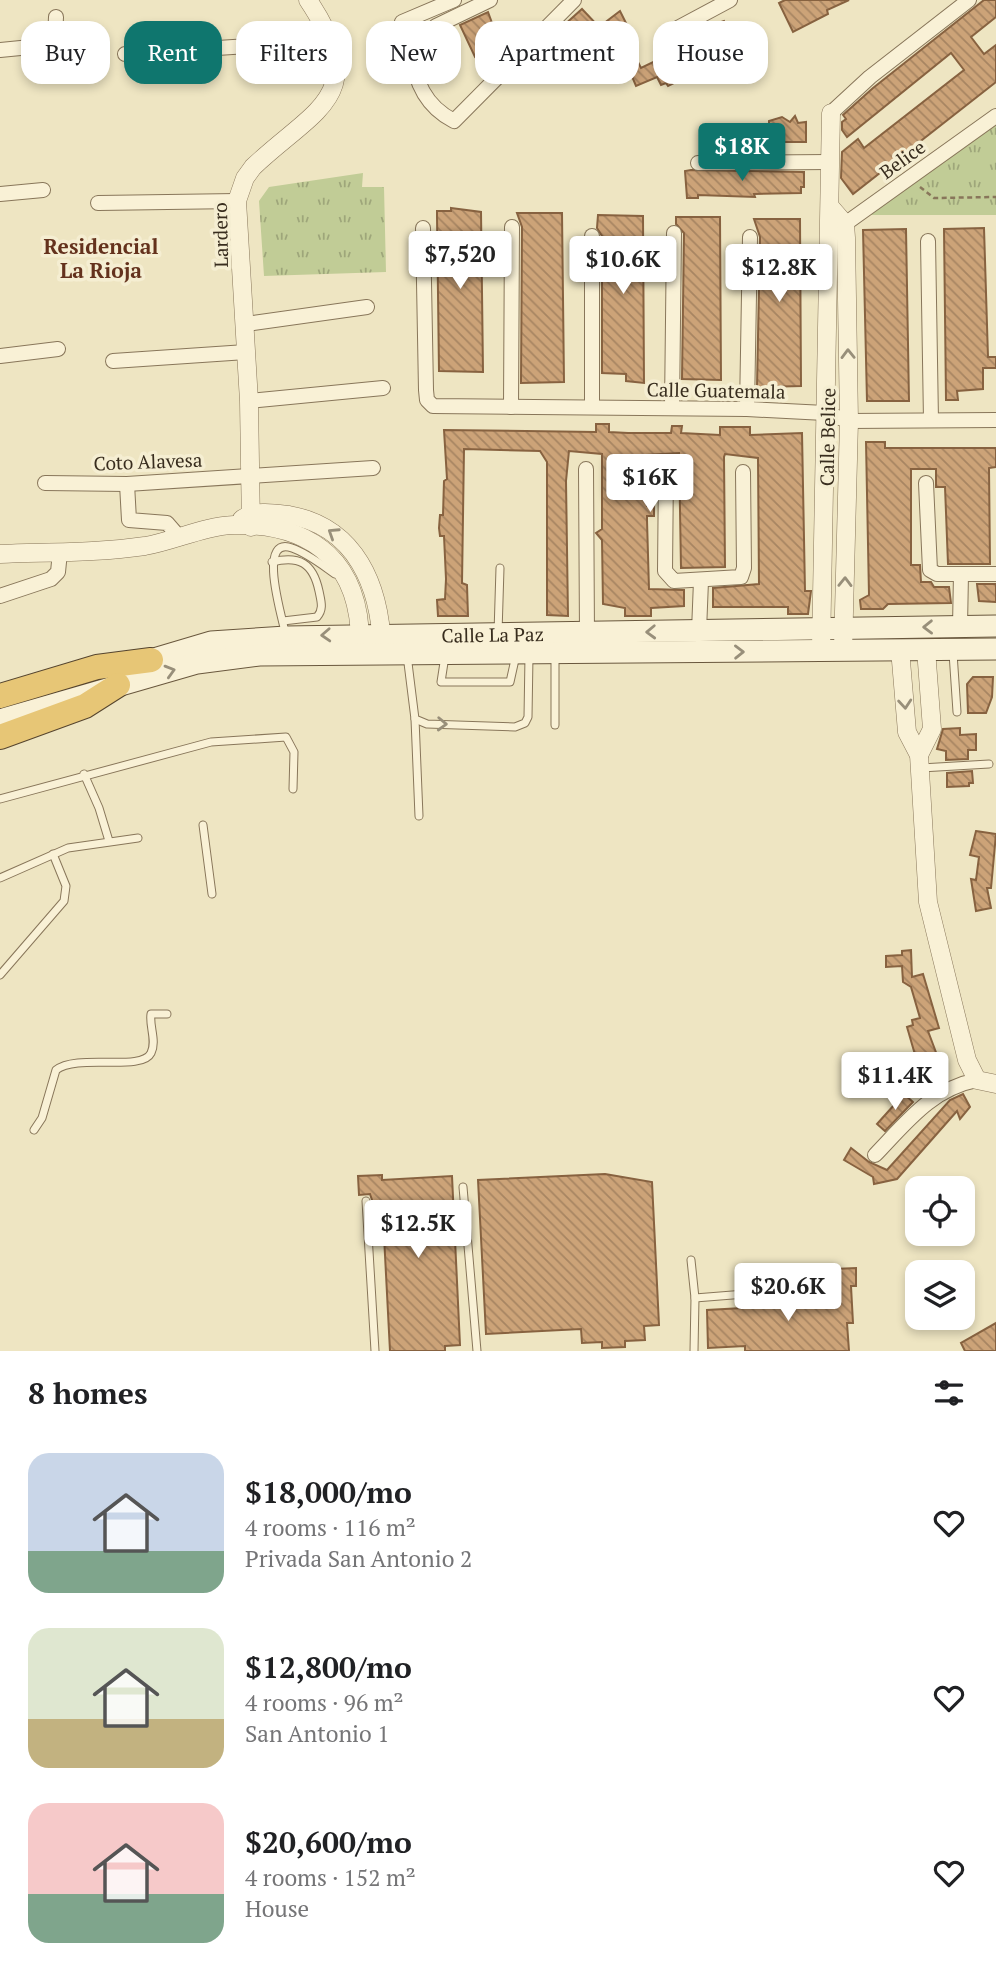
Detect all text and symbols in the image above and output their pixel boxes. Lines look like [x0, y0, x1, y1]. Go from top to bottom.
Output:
chip: Buy [21, 21, 110, 84]
chip: Rent [124, 21, 222, 84]
chip: Filters [236, 21, 352, 84]
chip: New [366, 21, 461, 84]
chip: Apartment [475, 21, 639, 84]
chip: House [653, 21, 768, 84]
pin: $18K [701, 124, 783, 183]
text: $18K [714, 130, 770, 161]
street label: Belice [874, 134, 930, 184]
street label: Lardero [207, 202, 233, 268]
district label: Residencial La Rioja [43, 232, 159, 284]
pin: $7,520 [403, 232, 517, 291]
pin: $10.6K [566, 236, 680, 296]
text: $7,520 [425, 238, 495, 269]
text: $10.6K [585, 243, 661, 274]
pin: $12.8K [722, 244, 836, 304]
text: $12.8K [741, 251, 817, 282]
one-way arrow [840, 348, 856, 359]
street label: Calle Guatemala [646, 376, 786, 404]
street label: Calle Belice [814, 388, 840, 486]
street label: Coto Alavesa [93, 447, 203, 475]
pin: $16K [609, 454, 691, 514]
text: $16K [622, 461, 678, 492]
one-way arrow [328, 529, 341, 542]
one-way arrow [837, 576, 853, 586]
one-way arrow [922, 619, 933, 634]
street label: Calle La Paz [441, 621, 544, 647]
one-way arrow [646, 625, 657, 640]
one-way arrow [320, 627, 331, 642]
one-way arrow [734, 644, 745, 659]
one-way arrow [164, 665, 176, 679]
one-way arrow [897, 698, 912, 709]
one-way arrow [436, 717, 447, 732]
pin: $11.4K [838, 1052, 952, 1112]
text: $11.4K [857, 1059, 933, 1090]
map controls [905, 1176, 975, 1330]
button: locate [905, 1176, 975, 1246]
pin: $12.5K [361, 1200, 475, 1260]
text: $12.5K [380, 1207, 456, 1238]
button: layers [905, 1260, 975, 1330]
pin: $20.6K [731, 1264, 845, 1323]
text: $20.6K [750, 1270, 826, 1301]
text: 8 homes [28, 1373, 147, 1413]
icon: filters [930, 1374, 968, 1412]
text: $18,000/mo [245, 1472, 412, 1512]
icon: home [84, 1481, 168, 1565]
icon: heart [930, 1504, 968, 1542]
text: 4 rooms · 116 m² [245, 1512, 416, 1543]
text: Privada San Antonio 2 [245, 1543, 472, 1574]
text: $12,800/mo [245, 1647, 412, 1687]
icon: home [84, 1656, 168, 1740]
icon: heart [930, 1679, 968, 1717]
text: 4 rooms · 96 m² [245, 1687, 404, 1718]
text: San Antonio 1 [245, 1718, 390, 1749]
text: $20,600/mo [245, 1822, 412, 1862]
icon: home [84, 1831, 168, 1915]
icon: heart [930, 1854, 968, 1892]
text: 4 rooms · 152 m² [245, 1862, 416, 1893]
text: House [245, 1893, 309, 1924]

